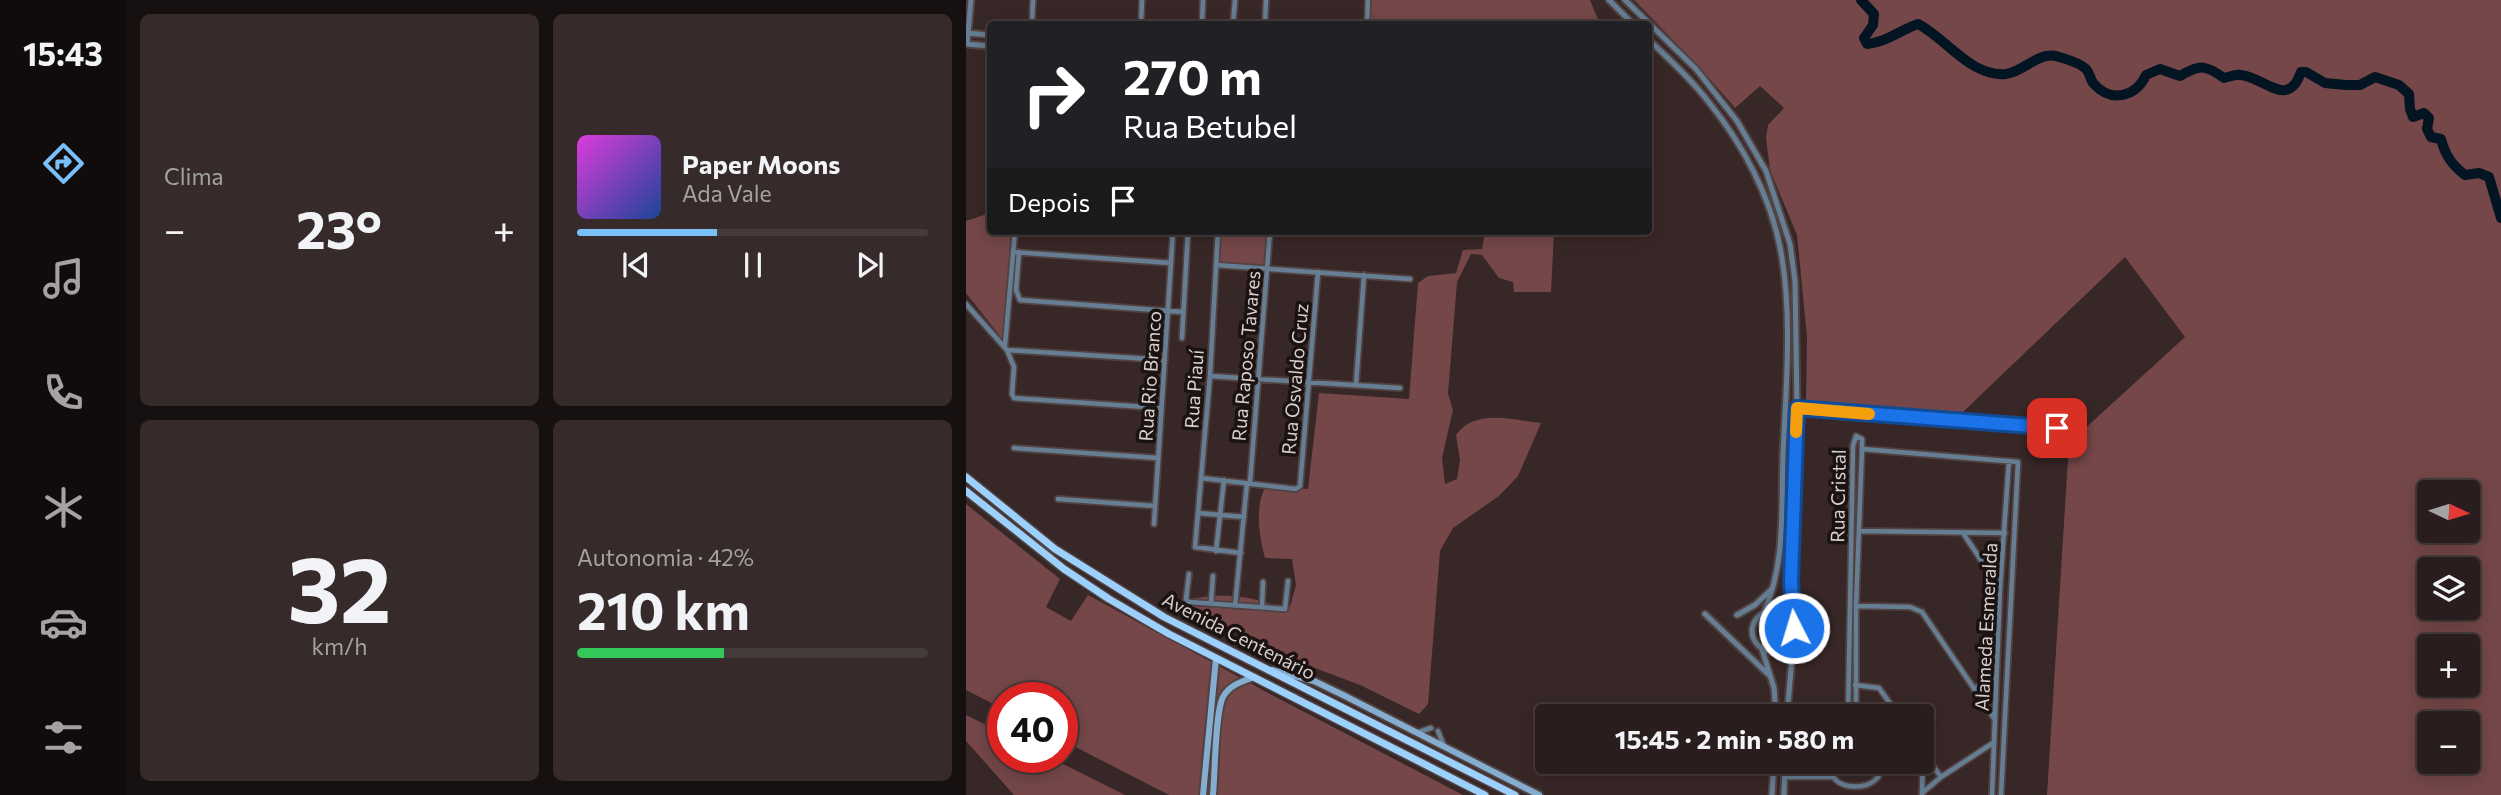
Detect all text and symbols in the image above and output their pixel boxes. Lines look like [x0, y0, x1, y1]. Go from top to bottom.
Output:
text: 15:43 [23, 33, 103, 73]
text: 270 m [1123, 45, 1262, 105]
icon: right [1008, 49, 1099, 140]
text: Rua Betubel [1123, 105, 1297, 145]
icon: directions [39, 139, 88, 188]
text: Paper Moons [682, 148, 840, 179]
text: Clima [164, 162, 224, 190]
text: Ada Vale [682, 179, 772, 207]
icon: arrive [1104, 182, 1142, 220]
text: Depois [1008, 186, 1090, 217]
text: 23° [296, 196, 382, 260]
text: − [164, 205, 186, 252]
text: + [493, 205, 515, 252]
icon: previous [617, 246, 655, 284]
icon: pause [734, 246, 772, 284]
icon: next [851, 246, 889, 284]
icon: music [39, 254, 88, 303]
street label: Rua Raposo Tavares [1227, 270, 1264, 442]
street label: Rua Osvaldo Cruz [1276, 302, 1313, 456]
street label: Rua Rio Branco [1133, 310, 1166, 442]
street label: Rua Piauí [1179, 348, 1208, 429]
icon: phone [39, 368, 88, 417]
pin [2027, 398, 2087, 458]
icon: arrive [2038, 409, 2076, 447]
street label: Rua Cristal [1825, 449, 1850, 543]
north arrow [2417, 480, 2480, 542]
map controls [2417, 480, 2480, 774]
icon: climate [39, 483, 88, 532]
text: 32 [287, 530, 392, 642]
street label: Alameda Esmeralda [1970, 542, 2001, 712]
text: Autonomia · 42% [577, 543, 754, 571]
button: layers [2417, 557, 2480, 620]
text: 210 km [577, 577, 750, 641]
street label: Avenida Centenário [1159, 587, 1319, 684]
position arrow [1757, 591, 1831, 665]
icon: car [39, 598, 88, 647]
text: km/h [312, 632, 367, 660]
button: + [2417, 634, 2480, 697]
speed limit sign: 40 [987, 682, 1078, 773]
button: − [2417, 711, 2480, 774]
icon: filters [39, 713, 88, 762]
text: 15:45 · 2 min · 580 m [1615, 723, 1854, 754]

